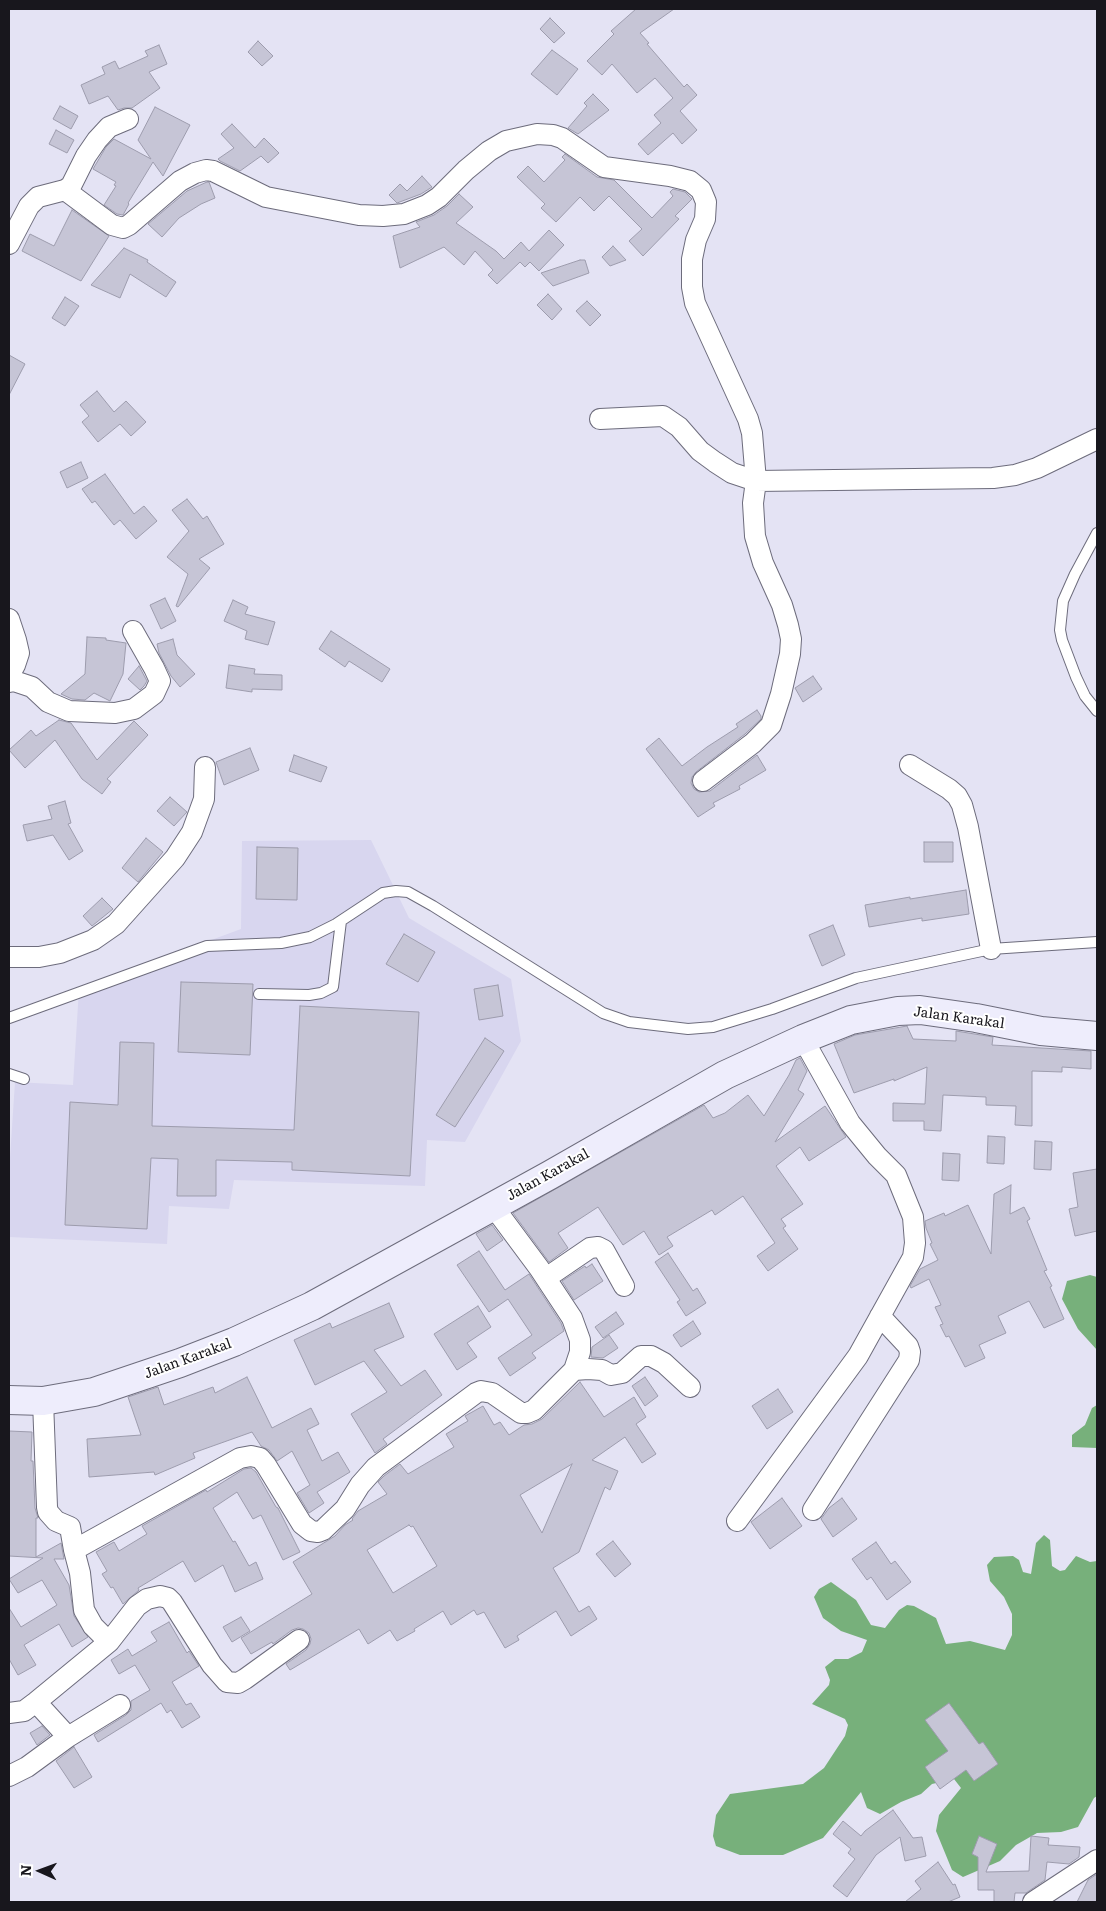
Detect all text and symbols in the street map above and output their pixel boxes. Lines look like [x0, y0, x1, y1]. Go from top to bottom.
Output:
street label: Jalan Karakal [912, 1003, 1006, 1033]
street label: Jalan Karakal [504, 1145, 592, 1205]
street label: Jalan Karakal [142, 1335, 234, 1383]
north arrow [15, 1846, 65, 1896]
text: N [15, 1864, 35, 1877]

